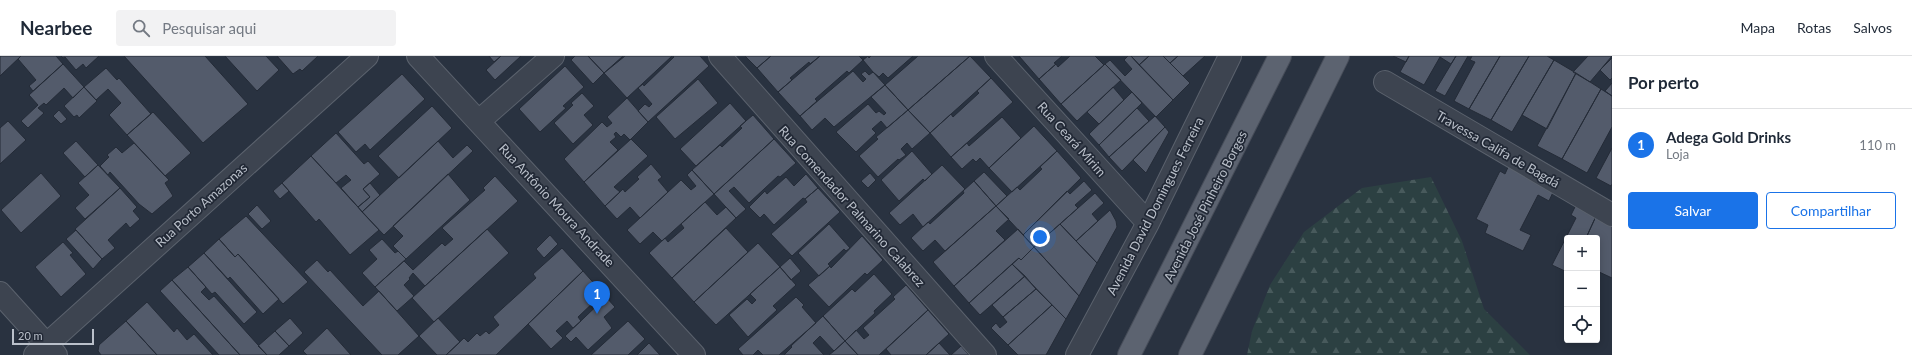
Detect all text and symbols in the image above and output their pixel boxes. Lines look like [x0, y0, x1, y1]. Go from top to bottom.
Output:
search box [116, 10, 396, 46]
text: Nearbee [20, 16, 92, 39]
icon: search [130, 17, 152, 39]
text: Pesquisar aqui [162, 19, 256, 37]
text: Mapa [1740, 19, 1775, 36]
text: Rotas [1797, 19, 1831, 36]
text: Salvos [1853, 19, 1892, 36]
text: Por perto [1628, 72, 1699, 93]
street label: Rua Ceará Mirim [1034, 98, 1110, 180]
street label: Travessa Califa de Bagdá [1433, 107, 1563, 191]
street label: Avenida David Domingues Ferreira [1103, 114, 1207, 298]
street label: Rua Comendador Palmarino Calabrez [775, 122, 929, 290]
street label: Avenida José Pinheiro Borges [1160, 128, 1250, 284]
text: Adega Gold Drinks [1666, 128, 1791, 146]
text: 1 [1637, 137, 1645, 153]
text: 110 m [1859, 137, 1896, 153]
street label: Rua Antônio Moura Andrade [496, 140, 618, 270]
text: Loja [1666, 146, 1689, 162]
street label: Rua Porto Amazonas [152, 159, 250, 250]
button: Salvar [1628, 192, 1758, 229]
button: Compartilhar [1766, 192, 1896, 229]
your location [1030, 227, 1050, 247]
map controls [1564, 235, 1600, 343]
button: + [1564, 235, 1600, 271]
button: − [1564, 271, 1600, 307]
pin: 1 [584, 281, 610, 314]
button: locate [1564, 307, 1600, 343]
scale bar [12, 327, 94, 346]
text: 20 m [18, 329, 43, 342]

